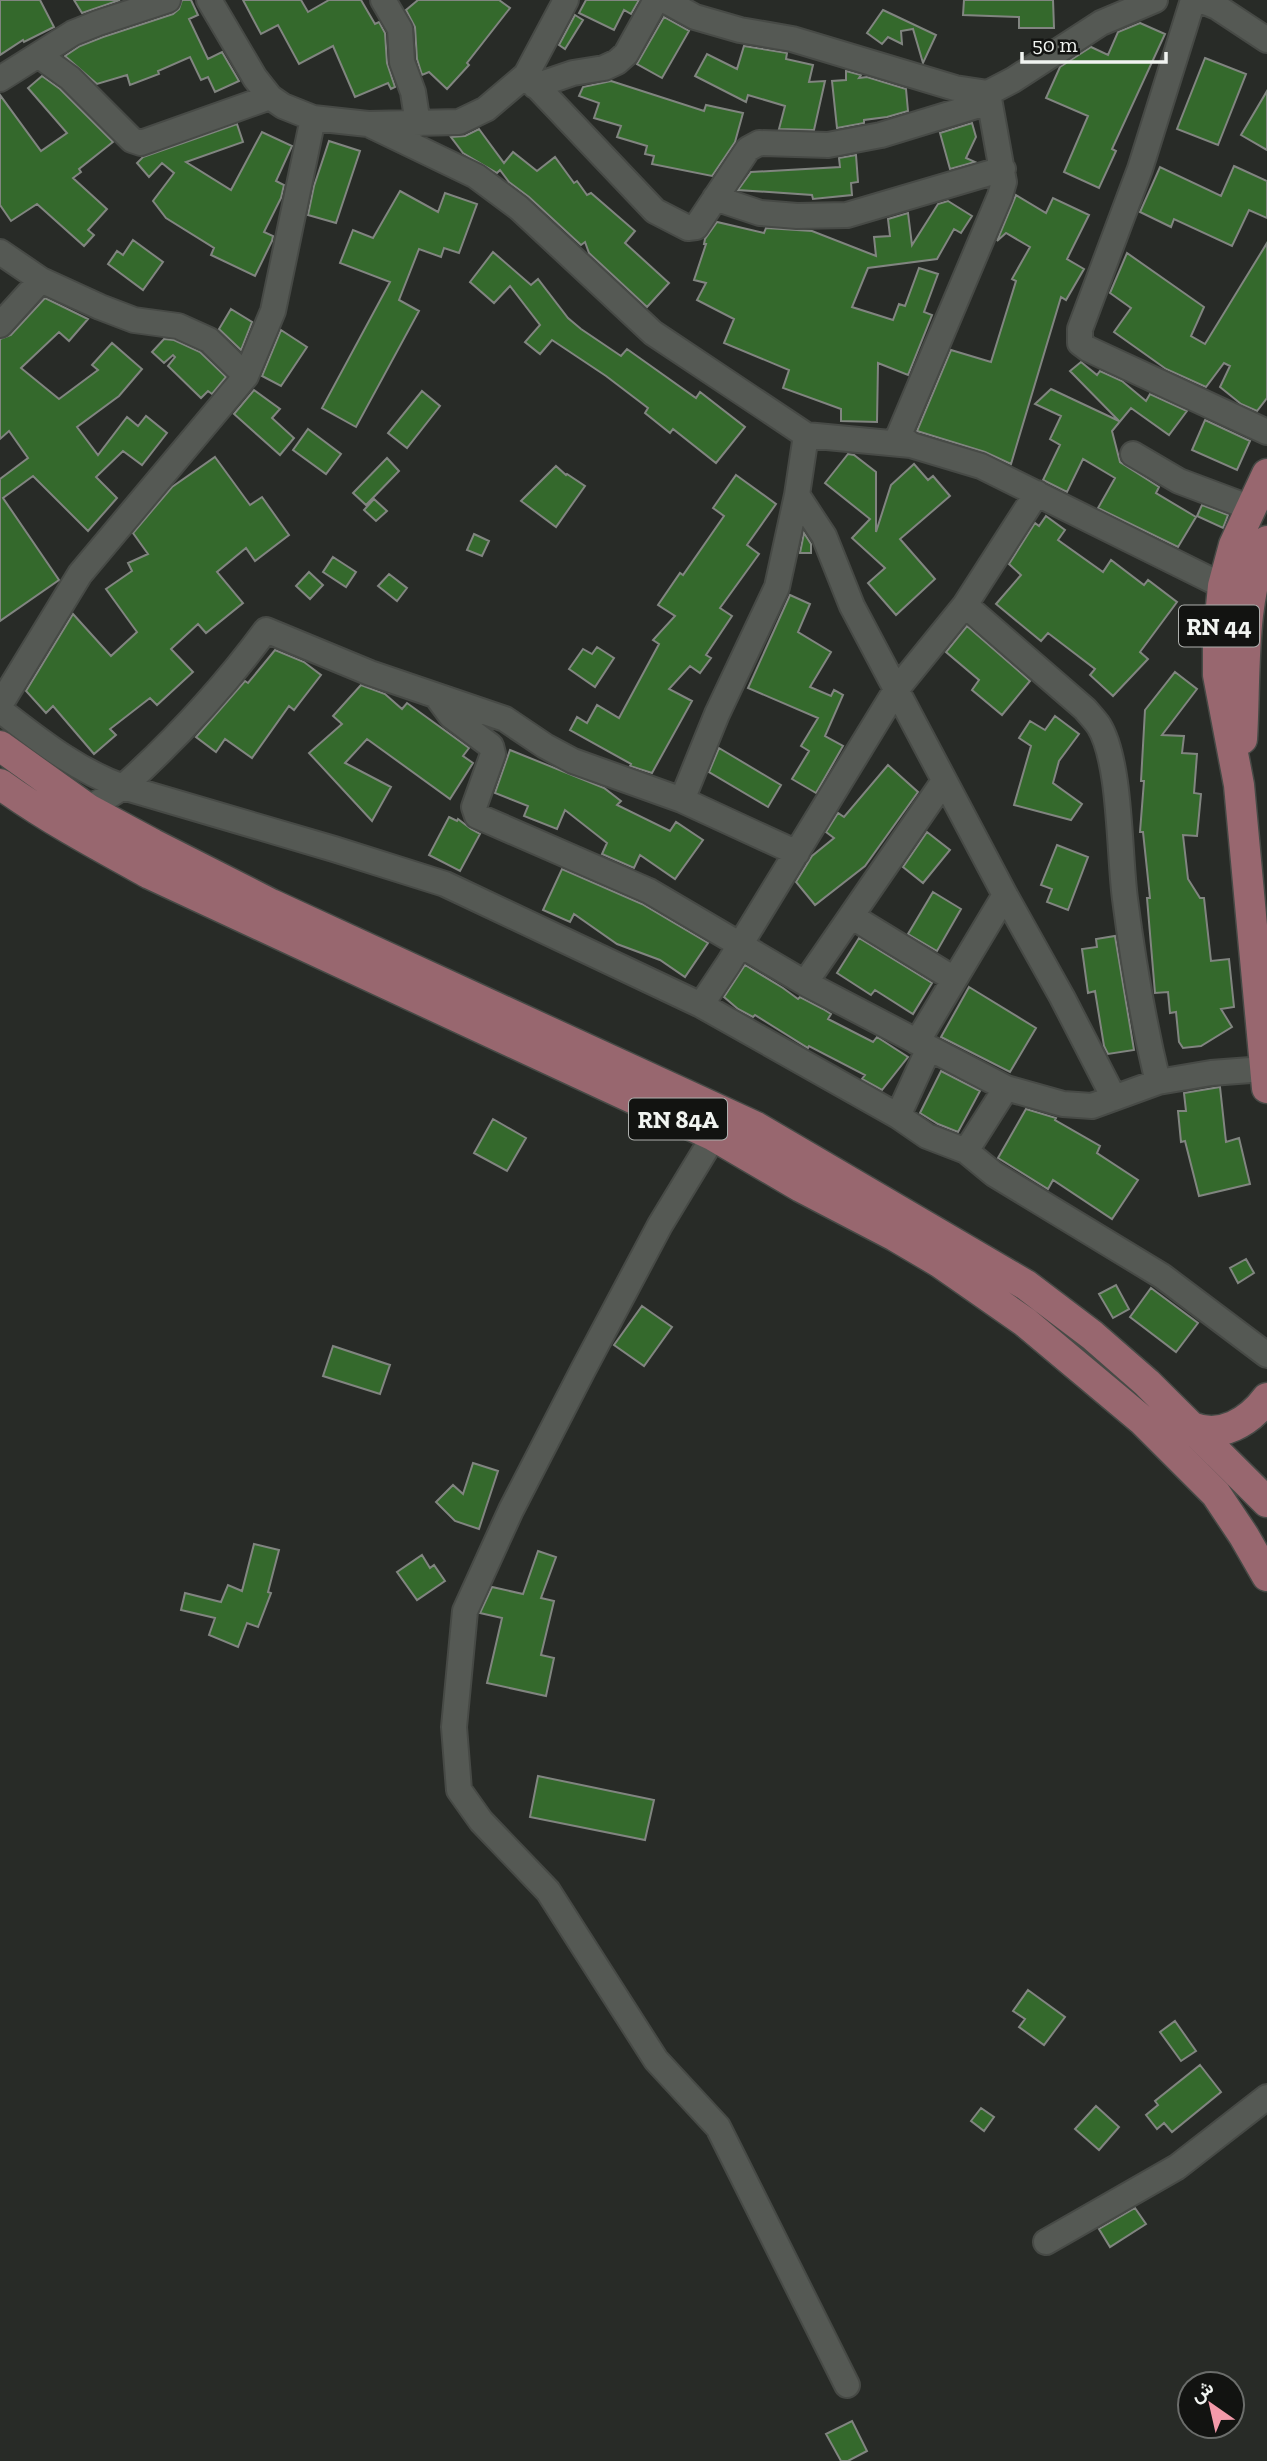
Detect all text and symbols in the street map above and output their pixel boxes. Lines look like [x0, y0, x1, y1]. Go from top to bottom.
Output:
scale bar [1022, 21, 1166, 65]
text: 50 m [1032, 32, 1078, 57]
road number: RN 44 [1179, 606, 1259, 646]
road number: RN 84A [629, 1098, 727, 1140]
north arrow [1176, 2370, 1246, 2440]
text: ش [1186, 2375, 1218, 2407]

